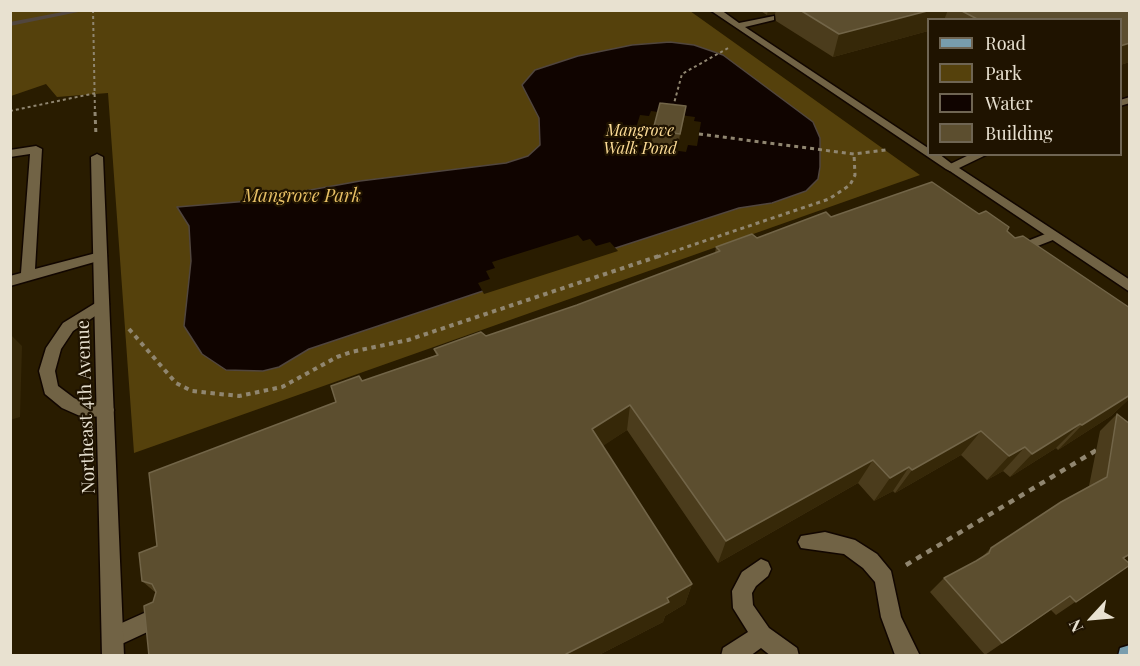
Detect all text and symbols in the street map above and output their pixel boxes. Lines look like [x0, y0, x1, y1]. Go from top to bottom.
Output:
legend [927, 18, 1122, 156]
text: Road [985, 31, 1026, 55]
text: Park [985, 61, 1022, 85]
text: Water [985, 91, 1033, 115]
water label: Mangrove Walk Pond [603, 121, 677, 159]
text: Building [985, 121, 1053, 145]
park label: Mangrove Park [243, 185, 361, 207]
street label: Northeast 4th Avenue [72, 320, 100, 494]
north arrow [1062, 588, 1122, 648]
text: N [1063, 616, 1087, 636]

